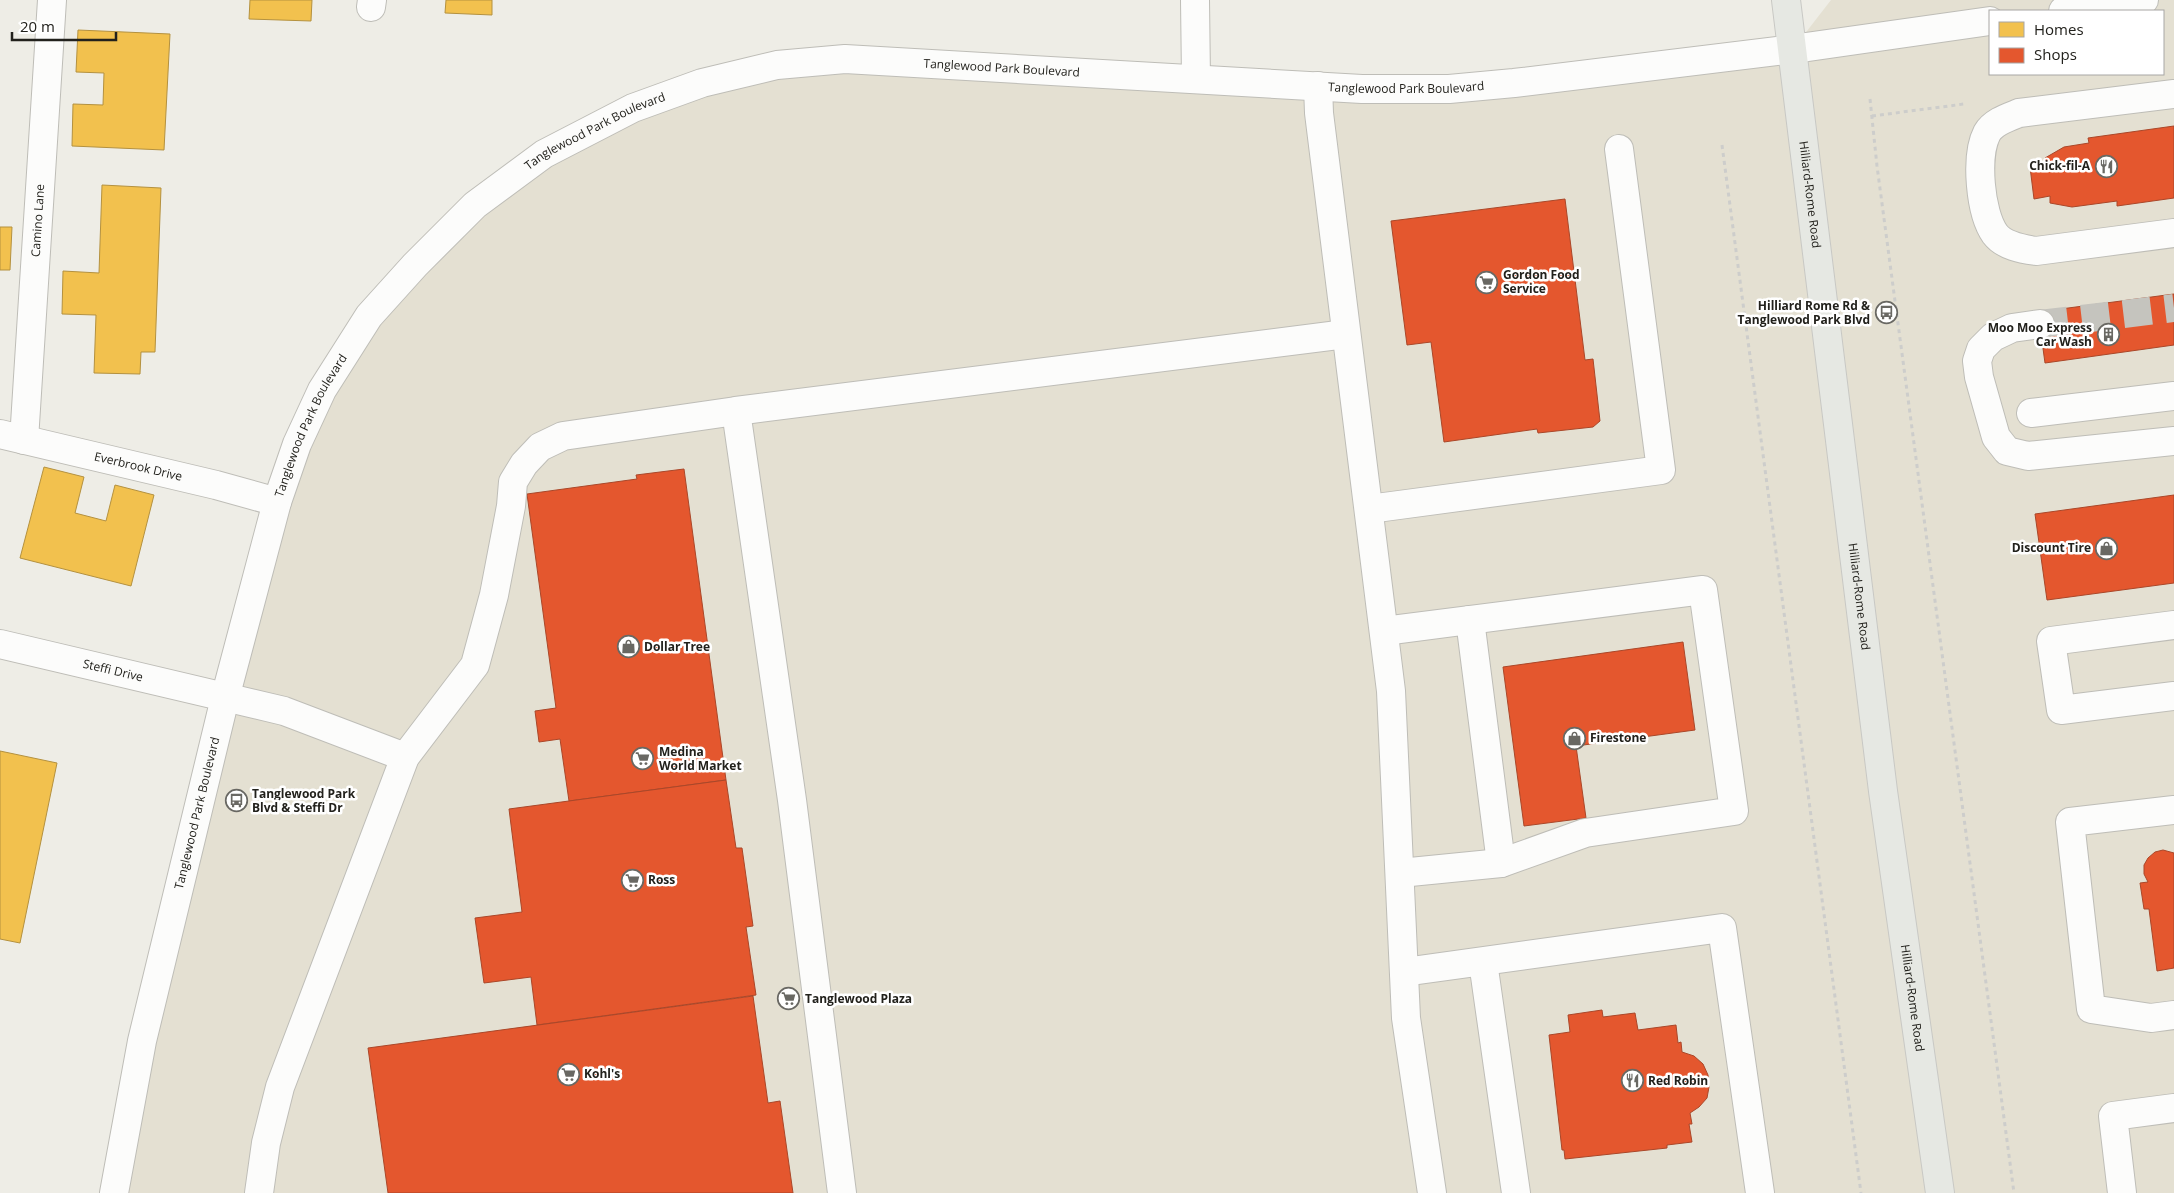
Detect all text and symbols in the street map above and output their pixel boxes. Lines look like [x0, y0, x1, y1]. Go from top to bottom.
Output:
scale bar [12, 10, 116, 42]
legend [1989, 10, 2164, 75]
text: 20 m [20, 16, 55, 36]
text: Homes [2034, 19, 2084, 39]
text: Shops [2034, 44, 2077, 64]
street label: Tanglewood Park Boulevard [923, 55, 1080, 81]
street label: Tanglewood Park Boulevard [1327, 77, 1485, 97]
street label: Tanglewood Park Boulevard [521, 88, 668, 174]
street label: Hilliard-Rome Road [1795, 140, 1825, 249]
restaurant icon: Chick-fil-A [2094, 154, 2118, 178]
place label: Chick-fil-A [2029, 157, 2091, 174]
street label: Camino Lane [27, 183, 48, 257]
place label: Gordon Food Service [1503, 266, 1580, 297]
supermarket icon: Gordon Food Service [1475, 270, 1499, 294]
place label: Hilliard Rome Rd & Tanglewood Park Blvd [1738, 297, 1870, 328]
bus stop icon: Hilliard Rome Rd & Tanglewood Park Blvd [1874, 301, 1898, 325]
place label: Moo Moo Express Car Wash [1988, 319, 2092, 350]
building icon: Moo Moo Express Car Wash [2096, 323, 2120, 347]
street label: Tanglewood Park Boulevard [270, 350, 351, 499]
street label: Everbrook Drive [93, 448, 184, 485]
shop icon: Discount Tire [2095, 536, 2119, 560]
place label: Discount Tire [2012, 539, 2091, 556]
street label: Hilliard-Rome Road [1845, 542, 1875, 651]
shop icon: Dollar Tree [616, 635, 640, 659]
place label: Dollar Tree [644, 638, 710, 655]
street label: Steffi Drive [81, 655, 145, 686]
shop icon: Firestone [1562, 726, 1586, 750]
place label: Firestone [1590, 729, 1646, 746]
street label: Tanglewood Park Boulevard [170, 735, 223, 891]
place label: Medina World Market [659, 743, 742, 774]
supermarket icon: Medina World Market [631, 747, 655, 771]
place label: Tanglewood Park Blvd & Steffi Dr [252, 785, 356, 816]
bus stop icon: Tanglewood Park Blvd & Steffi Dr [224, 789, 248, 813]
supermarket icon: Ross [620, 868, 644, 892]
place label: Ross [648, 871, 675, 888]
street label: Hilliard-Rome Road [1897, 943, 1929, 1053]
supermarket icon: Tanglewood Plaza [777, 987, 801, 1011]
place label: Tanglewood Plaza [805, 990, 912, 1007]
supermarket icon: Kohl's [556, 1062, 580, 1086]
place label: Kohl's [584, 1065, 620, 1082]
restaurant icon: Red Robin [1620, 1069, 1644, 1093]
place label: Red Robin [1648, 1072, 1708, 1089]

